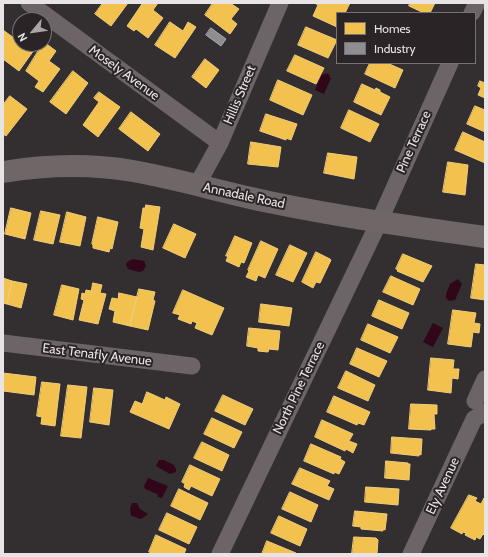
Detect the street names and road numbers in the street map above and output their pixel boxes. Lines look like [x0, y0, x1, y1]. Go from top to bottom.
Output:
street label: Mosely Avenue [86, 42, 162, 104]
street label: Hillis Street [221, 63, 259, 127]
street label: Pine Terrace [393, 109, 435, 175]
street label: Annadale Road [202, 180, 286, 212]
street label: North Pine Terrace [270, 339, 328, 437]
street label: East Tenafly Avenue [41, 341, 153, 369]
street label: Ely Avenue [423, 455, 463, 517]

